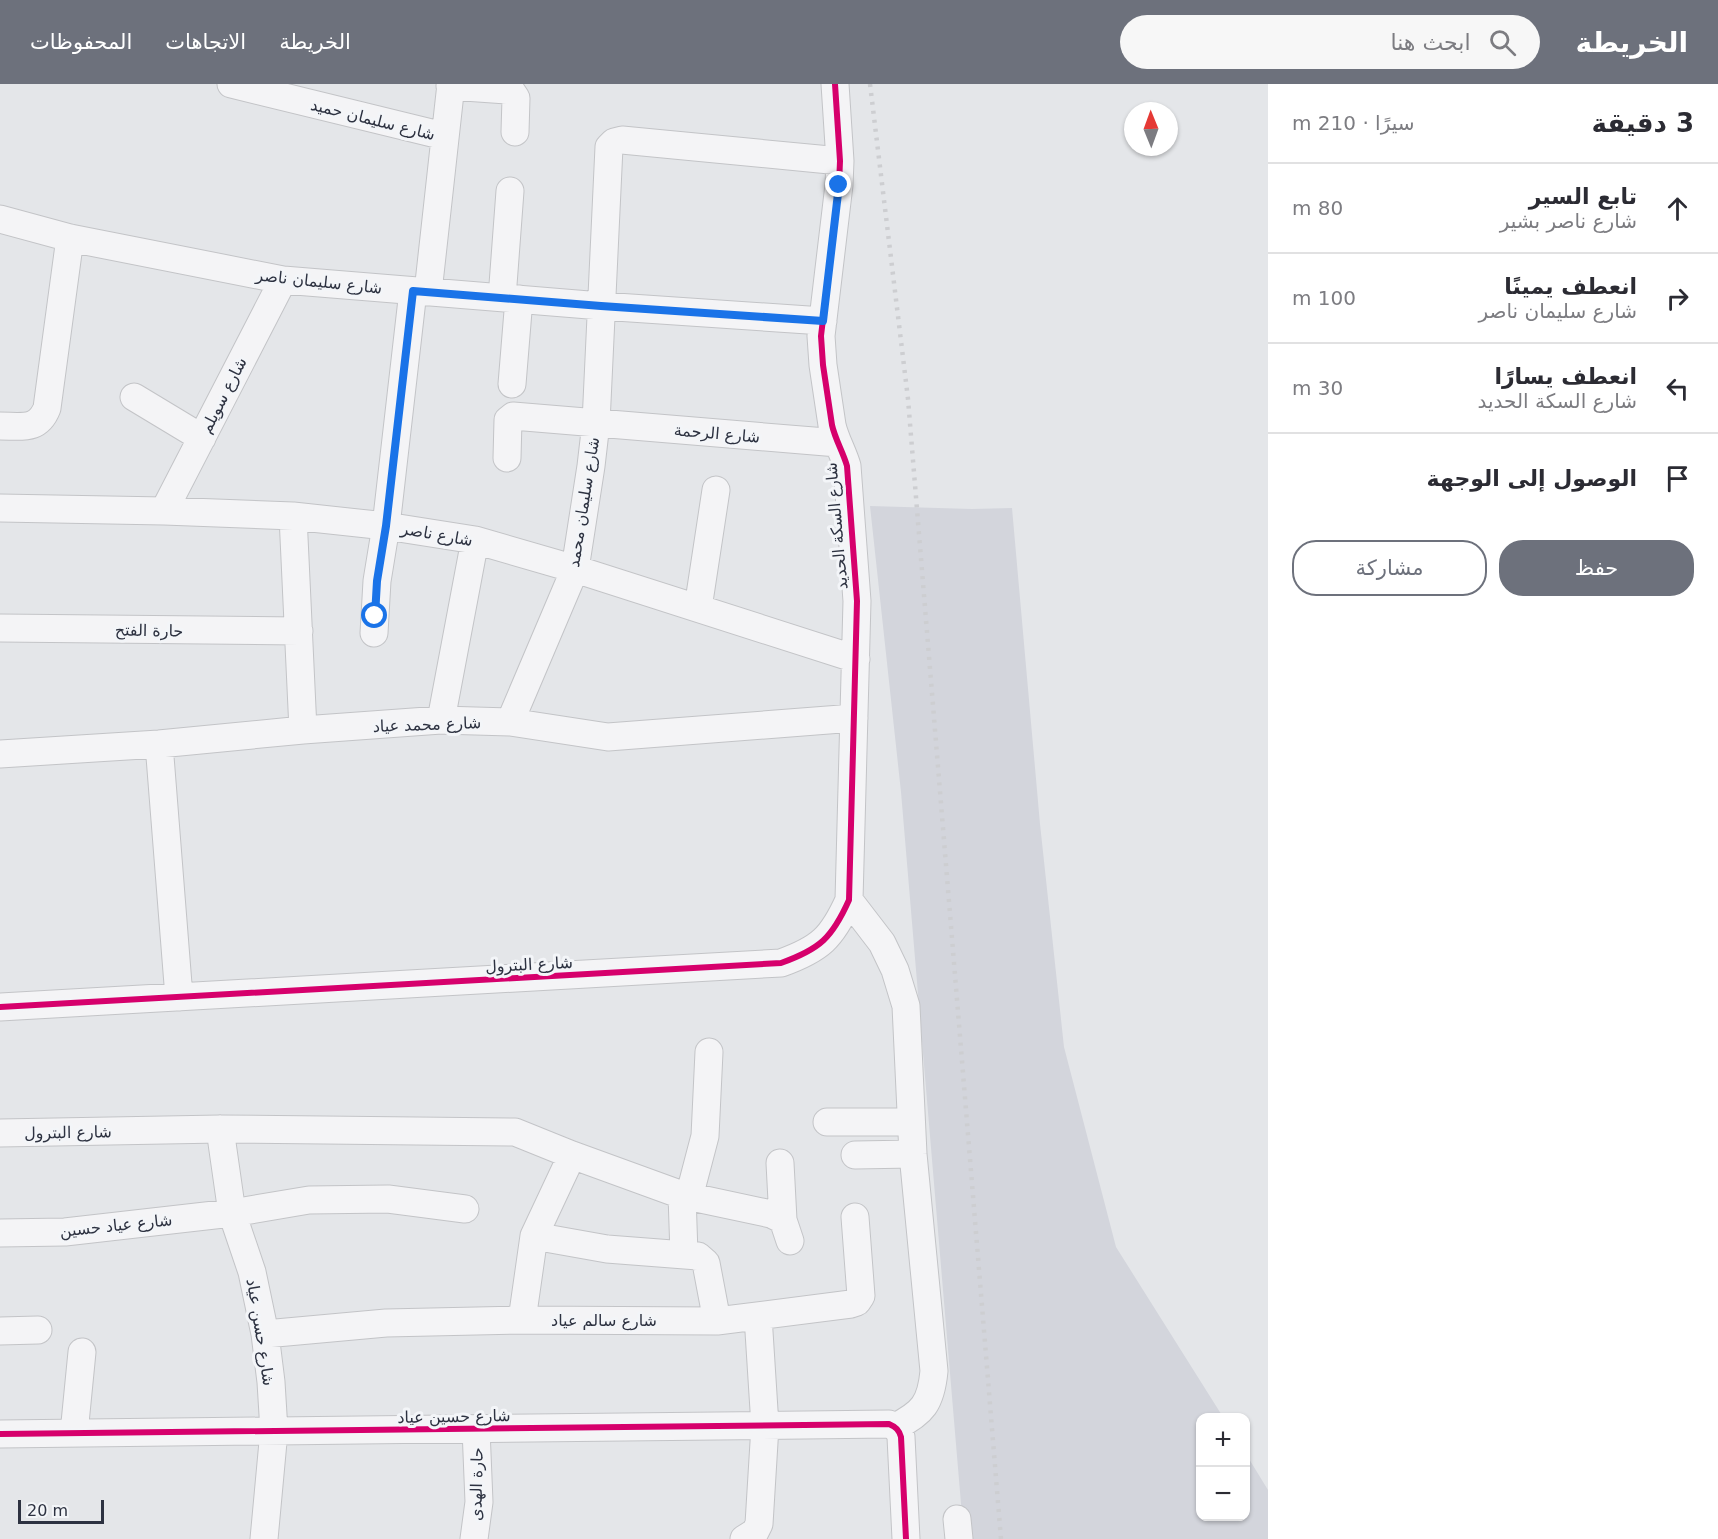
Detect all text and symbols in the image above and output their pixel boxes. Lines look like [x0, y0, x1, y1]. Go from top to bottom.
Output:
search box [1120, 15, 1540, 69]
icon: search [1486, 26, 1519, 59]
text: الخريطة [1576, 26, 1688, 59]
text: المحفوظات [30, 30, 132, 54]
text: الاتجاهات [165, 30, 246, 54]
text: الخريطة [279, 30, 351, 54]
text: ابحث هنا [1391, 30, 1471, 55]
street label: شارع سليمان حميد [308, 95, 437, 145]
north arrow [1124, 102, 1178, 156]
text: 3 دقيقة [1591, 108, 1694, 138]
text: سيرًا · 210 m [1292, 111, 1415, 135]
route end [825, 171, 851, 197]
text: تابع السير [1529, 184, 1637, 209]
icon: ahead [1661, 192, 1694, 225]
text: 80 m [1292, 196, 1343, 220]
text: شارع ناصر بشير [1500, 209, 1637, 233]
street label: شارع سليمان ناصر [254, 265, 383, 299]
text: انعطف يمينًا [1504, 274, 1637, 299]
icon: right [1661, 282, 1694, 315]
text: 100 m [1292, 286, 1356, 310]
text: شارع سليمان ناصر [1478, 299, 1637, 323]
street label: شارع سويلم [196, 354, 252, 437]
text: انعطف يسارًا [1494, 364, 1637, 389]
icon: left [1661, 372, 1694, 405]
text: 30 m [1292, 376, 1343, 400]
text: شارع السكة الحديد [1477, 389, 1637, 413]
street label: شارع الرحمة [673, 420, 761, 448]
street label: شارع سليمان محمد [564, 436, 604, 569]
street label: شارع السكة الحديد [821, 461, 853, 590]
icon: arrive [1661, 462, 1694, 495]
text: الوصول إلى الوجهة [1427, 466, 1637, 491]
street label: شارع ناصر [398, 519, 474, 551]
button: مشاركة [1292, 540, 1487, 596]
button: حفظ [1499, 540, 1694, 596]
route start [361, 602, 387, 628]
street label: حارة الفتح [115, 620, 183, 642]
street label: شارع محمد عياد [372, 713, 482, 737]
street label: شارع البترول [485, 953, 573, 977]
street label: شارع البترول [24, 1122, 112, 1144]
street label: شارع عياد حسين [59, 1210, 173, 1242]
street label: شارع حسن عياد [242, 1277, 278, 1387]
street label: شارع سالم عياد [551, 1311, 657, 1331]
street label: شارع حسين عياد [397, 1406, 511, 1428]
map controls [1196, 1413, 1250, 1521]
button: + [1196, 1413, 1250, 1467]
street label: حارة الهدى [466, 1447, 488, 1521]
button: − [1196, 1467, 1250, 1521]
scale bar [18, 1497, 104, 1524]
text: 20 m [27, 1501, 68, 1520]

